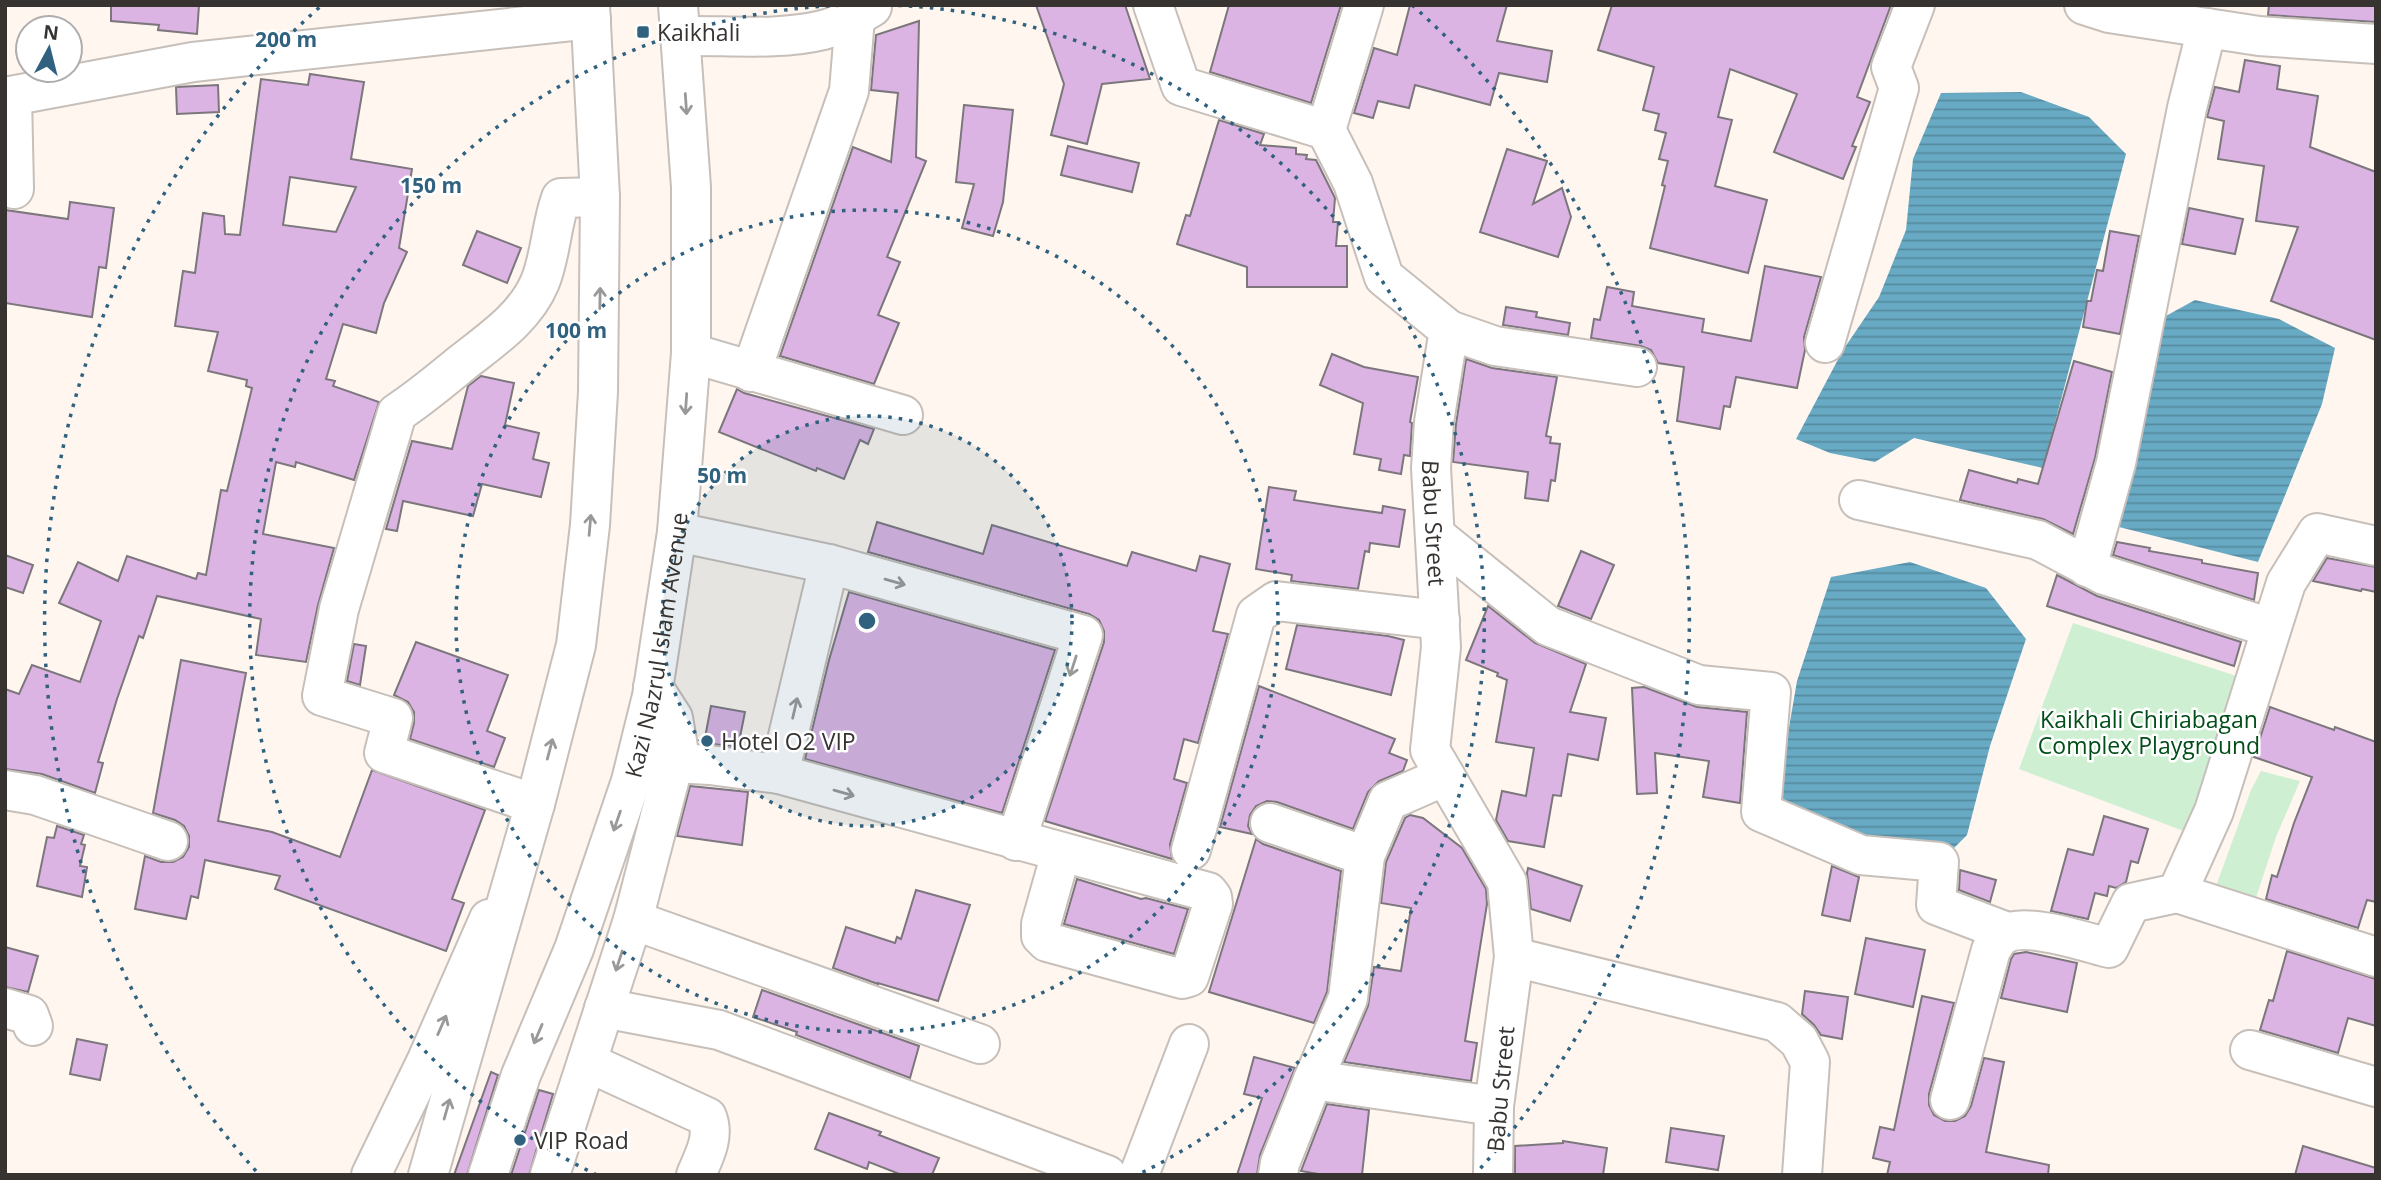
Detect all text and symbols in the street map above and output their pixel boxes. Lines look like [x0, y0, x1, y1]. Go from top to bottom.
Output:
north arrow [14, 14, 84, 84]
place label: Kaikhali [657, 16, 740, 48]
text: N [42, 18, 60, 46]
marker: Kaikhali [635, 24, 651, 40]
text: 200 m [255, 25, 317, 53]
one-way arrow [680, 92, 693, 114]
text: 150 m [400, 171, 462, 199]
one-way arrow [593, 287, 606, 310]
text: 100 m [545, 316, 607, 344]
one-way arrow [680, 393, 693, 416]
street label: Babu Street [1415, 459, 1454, 587]
text: 50 m [697, 461, 747, 489]
street label: Kazi Nazrul Islam Avenue [616, 511, 694, 781]
one-way arrow [584, 515, 597, 537]
one-way arrow [883, 576, 906, 589]
centre of rings [855, 609, 879, 633]
one-way arrow [1065, 655, 1078, 677]
one-way arrow [789, 697, 802, 720]
park label: Kaikhali Chiriabagan Complex Playground [2038, 703, 2260, 761]
place label: Hotel O2 VIP [721, 725, 856, 757]
marker: Hotel O2 VIP [699, 733, 715, 749]
one-way arrow [544, 738, 557, 761]
one-way arrow [833, 787, 855, 800]
one-way arrow [610, 809, 622, 831]
one-way arrow [612, 950, 625, 972]
one-way arrow [437, 1015, 450, 1036]
one-way arrow [531, 1023, 544, 1044]
street label: Babu Street [1479, 1025, 1521, 1153]
one-way arrow [442, 1098, 455, 1120]
place label: VIP Road [534, 1124, 629, 1156]
marker: VIP Road [512, 1132, 528, 1148]

